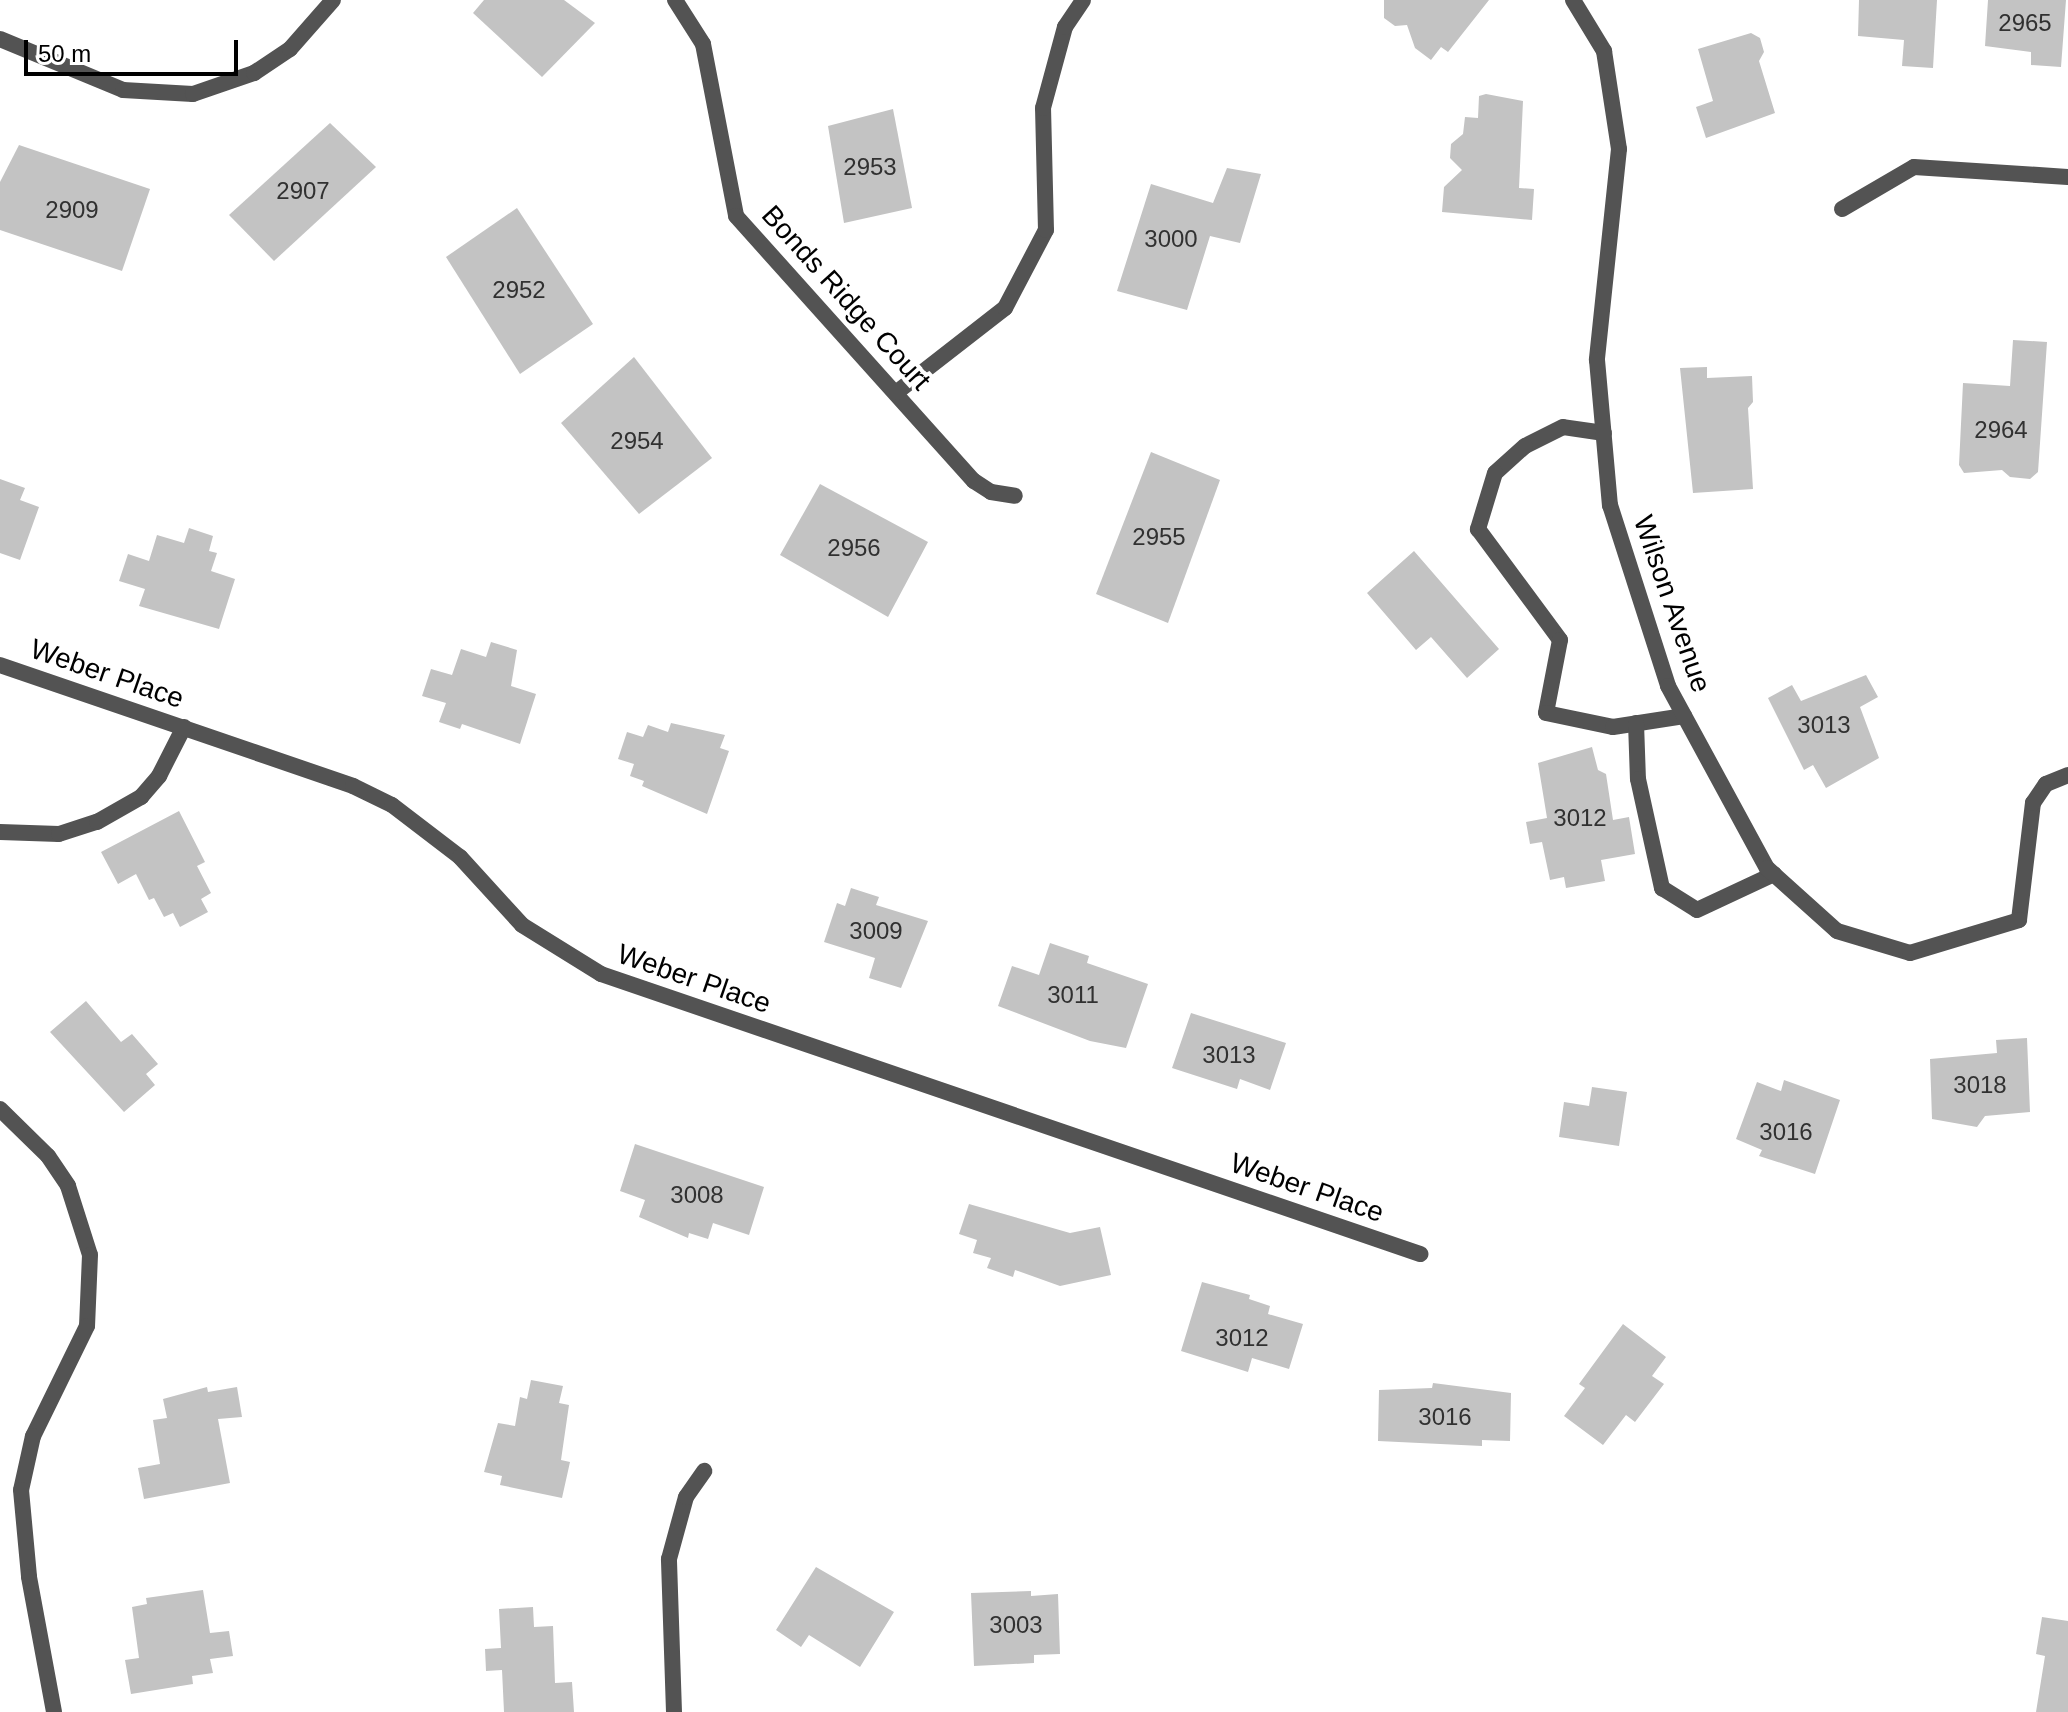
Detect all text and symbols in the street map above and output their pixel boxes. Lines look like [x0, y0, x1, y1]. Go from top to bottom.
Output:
house number: 2965 [1998, 9, 2052, 37]
scale bar [28, 24, 242, 74]
text: 50 m [38, 40, 91, 67]
house number: 2953 [843, 153, 897, 181]
house number: 2907 [276, 177, 330, 205]
house number: 2909 [45, 196, 99, 224]
street label: Bonds Ridge Court [754, 199, 938, 397]
house number: 3000 [1144, 225, 1198, 253]
house number: 2952 [492, 276, 546, 304]
house number: 2964 [1974, 416, 2028, 444]
house number: 2954 [610, 427, 664, 455]
street label: Wilson Avenue [1626, 510, 1718, 698]
house number: 2955 [1132, 523, 1186, 551]
house number: 2956 [827, 534, 881, 562]
street label: Weber Place [26, 632, 188, 716]
house number: 3013 [1797, 711, 1851, 739]
house number: 3012 [1553, 804, 1607, 832]
house number: 3009 [849, 917, 903, 945]
street label: Weber Place [613, 937, 775, 1021]
house number: 3011 [1047, 981, 1099, 1009]
house number: 3013 [1202, 1041, 1256, 1069]
house number: 3018 [1953, 1071, 2007, 1099]
house number: 3016 [1759, 1118, 1813, 1146]
street label: Weber Place [1226, 1146, 1388, 1230]
house number: 3008 [670, 1181, 724, 1209]
house number: 3012 [1215, 1324, 1269, 1352]
house number: 3016 [1418, 1403, 1472, 1431]
house number: 3003 [989, 1611, 1043, 1639]

